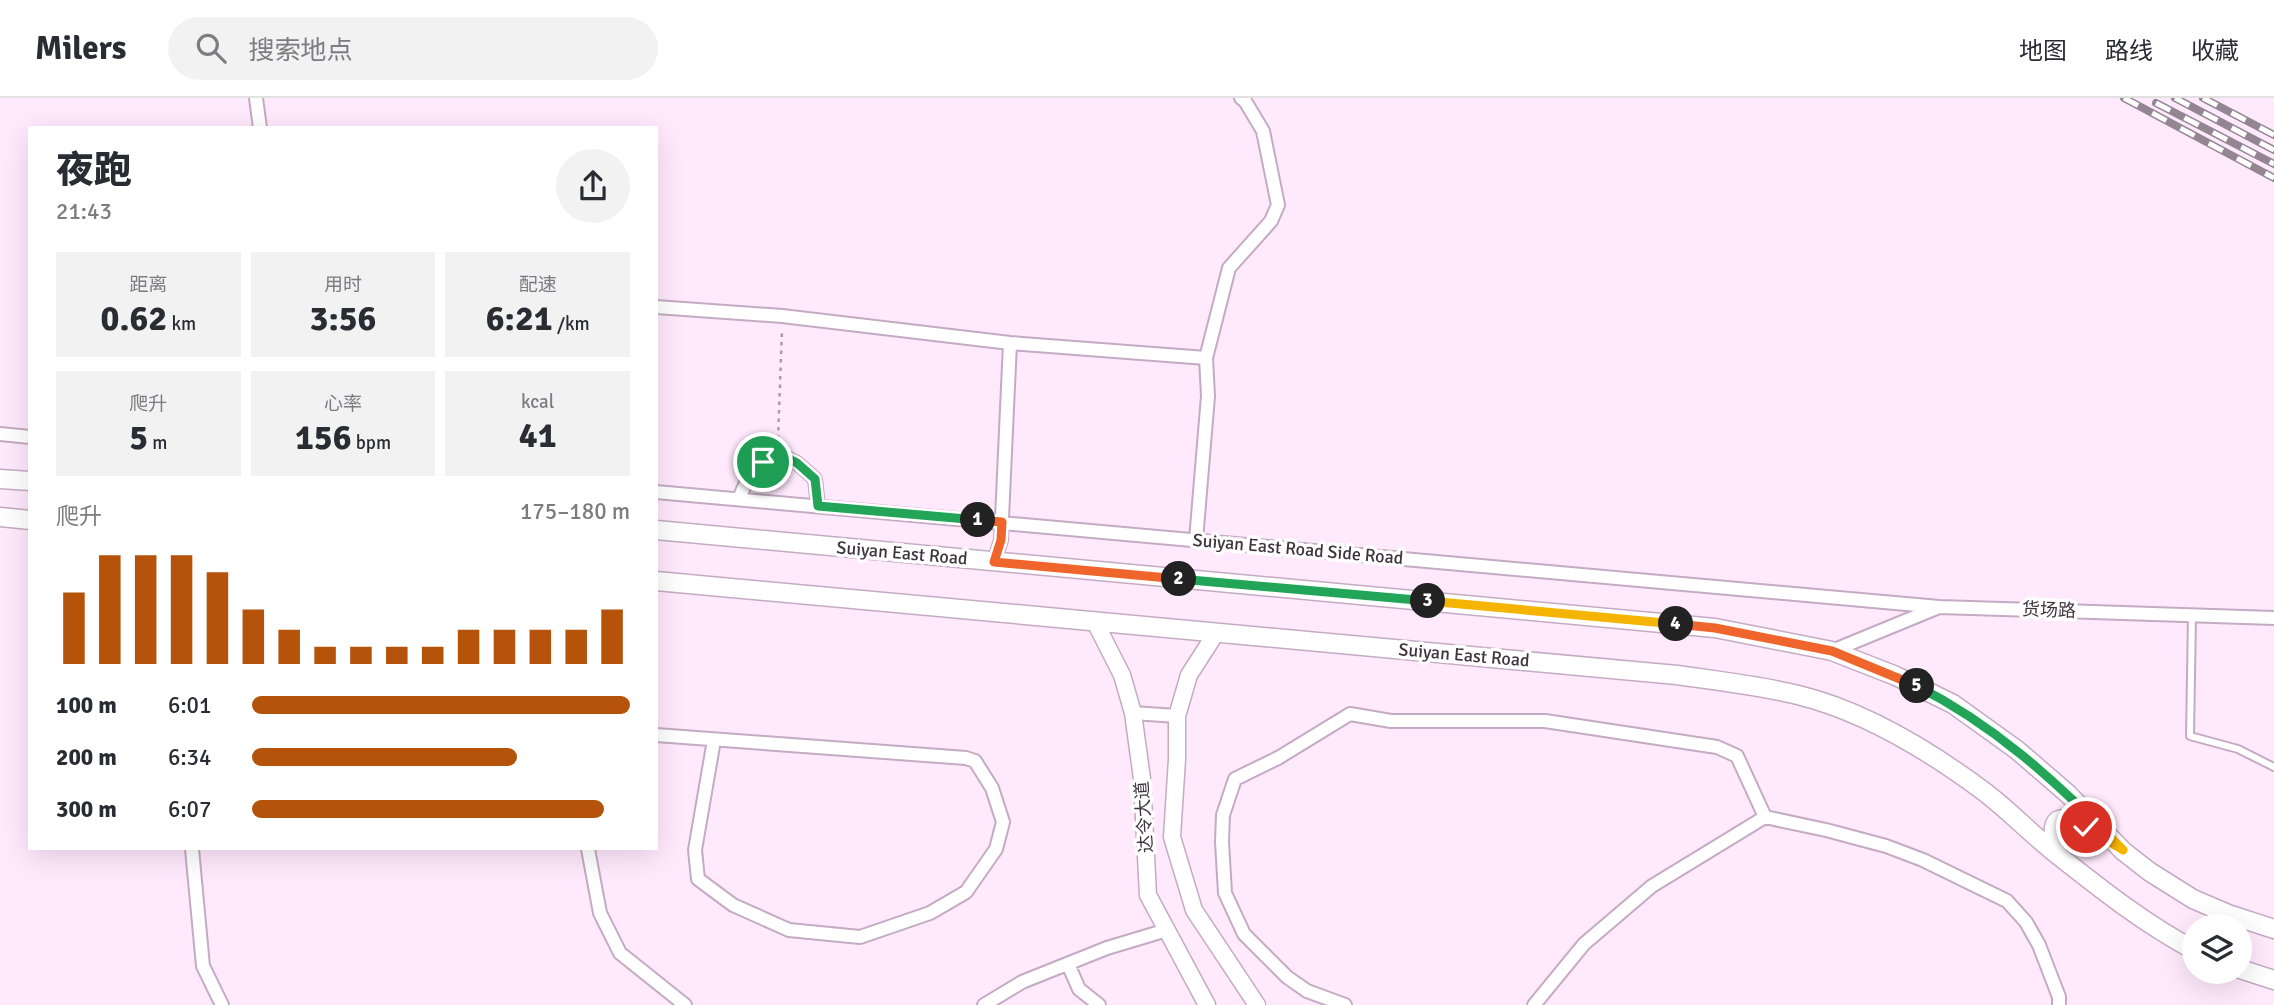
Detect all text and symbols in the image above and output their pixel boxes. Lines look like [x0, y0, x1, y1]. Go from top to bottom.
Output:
search box [168, 17, 658, 80]
text: Milers [35, 28, 126, 69]
icon: search [192, 29, 230, 67]
text: 搜索地点 [248, 35, 352, 67]
text: 地图 [2019, 36, 2067, 66]
text: 路线 [2105, 36, 2153, 66]
text: 收藏 [2191, 36, 2239, 66]
text: 夜跑 [56, 147, 132, 194]
button: share [556, 149, 630, 223]
text: 21:43 [56, 197, 112, 226]
text: 距离 [129, 273, 167, 297]
text: 用时 [324, 273, 362, 297]
text: 配速 [519, 273, 557, 297]
text: 0.62 [101, 297, 167, 340]
text: 3:56 [309, 297, 377, 340]
text: 6:21 [486, 297, 553, 340]
text: km [167, 312, 196, 336]
text: /km [553, 312, 590, 336]
text: kcal [521, 390, 554, 414]
text: 爬升 [129, 392, 167, 416]
text: 心率 [324, 392, 362, 416]
text: 41 [519, 414, 557, 457]
text: 5 [129, 416, 148, 459]
text: 156 [295, 416, 352, 459]
text: m [148, 431, 167, 455]
text: bpm [352, 431, 391, 455]
pin [733, 432, 793, 492]
icon: arrive [744, 443, 782, 481]
text: 175–180 m [520, 497, 630, 526]
text: 爬升 [56, 502, 102, 531]
pin: 1 [960, 502, 996, 538]
text: 1 [972, 507, 983, 531]
street label: Suiyan East Road Side Road [1192, 529, 1404, 569]
street label: Suiyan East Road [836, 536, 968, 570]
pin: 2 [1162, 561, 1196, 596]
text: 2 [1173, 566, 1184, 590]
pin: 3 [1410, 584, 1446, 618]
text: 3 [1422, 588, 1433, 612]
street label: 货场路 [2022, 598, 2076, 622]
pin: 4 [1658, 606, 1694, 642]
text: 4 [1670, 611, 1681, 635]
street label: Suiyan East Road [1398, 638, 1530, 672]
pin: 5 [1899, 668, 1934, 704]
text: 5 [1911, 673, 1922, 697]
text: 100 m [56, 691, 117, 720]
text: 6:01 [168, 691, 211, 720]
text: 200 m [56, 743, 117, 772]
text: 6:34 [168, 743, 211, 772]
street label: 达令大道 [1131, 780, 1157, 854]
text: 300 m [56, 795, 117, 824]
text: 6:07 [168, 795, 211, 824]
pin [2056, 797, 2116, 857]
icon: check [2067, 808, 2105, 846]
map controls [2182, 914, 2252, 984]
button: layers [2182, 914, 2252, 984]

